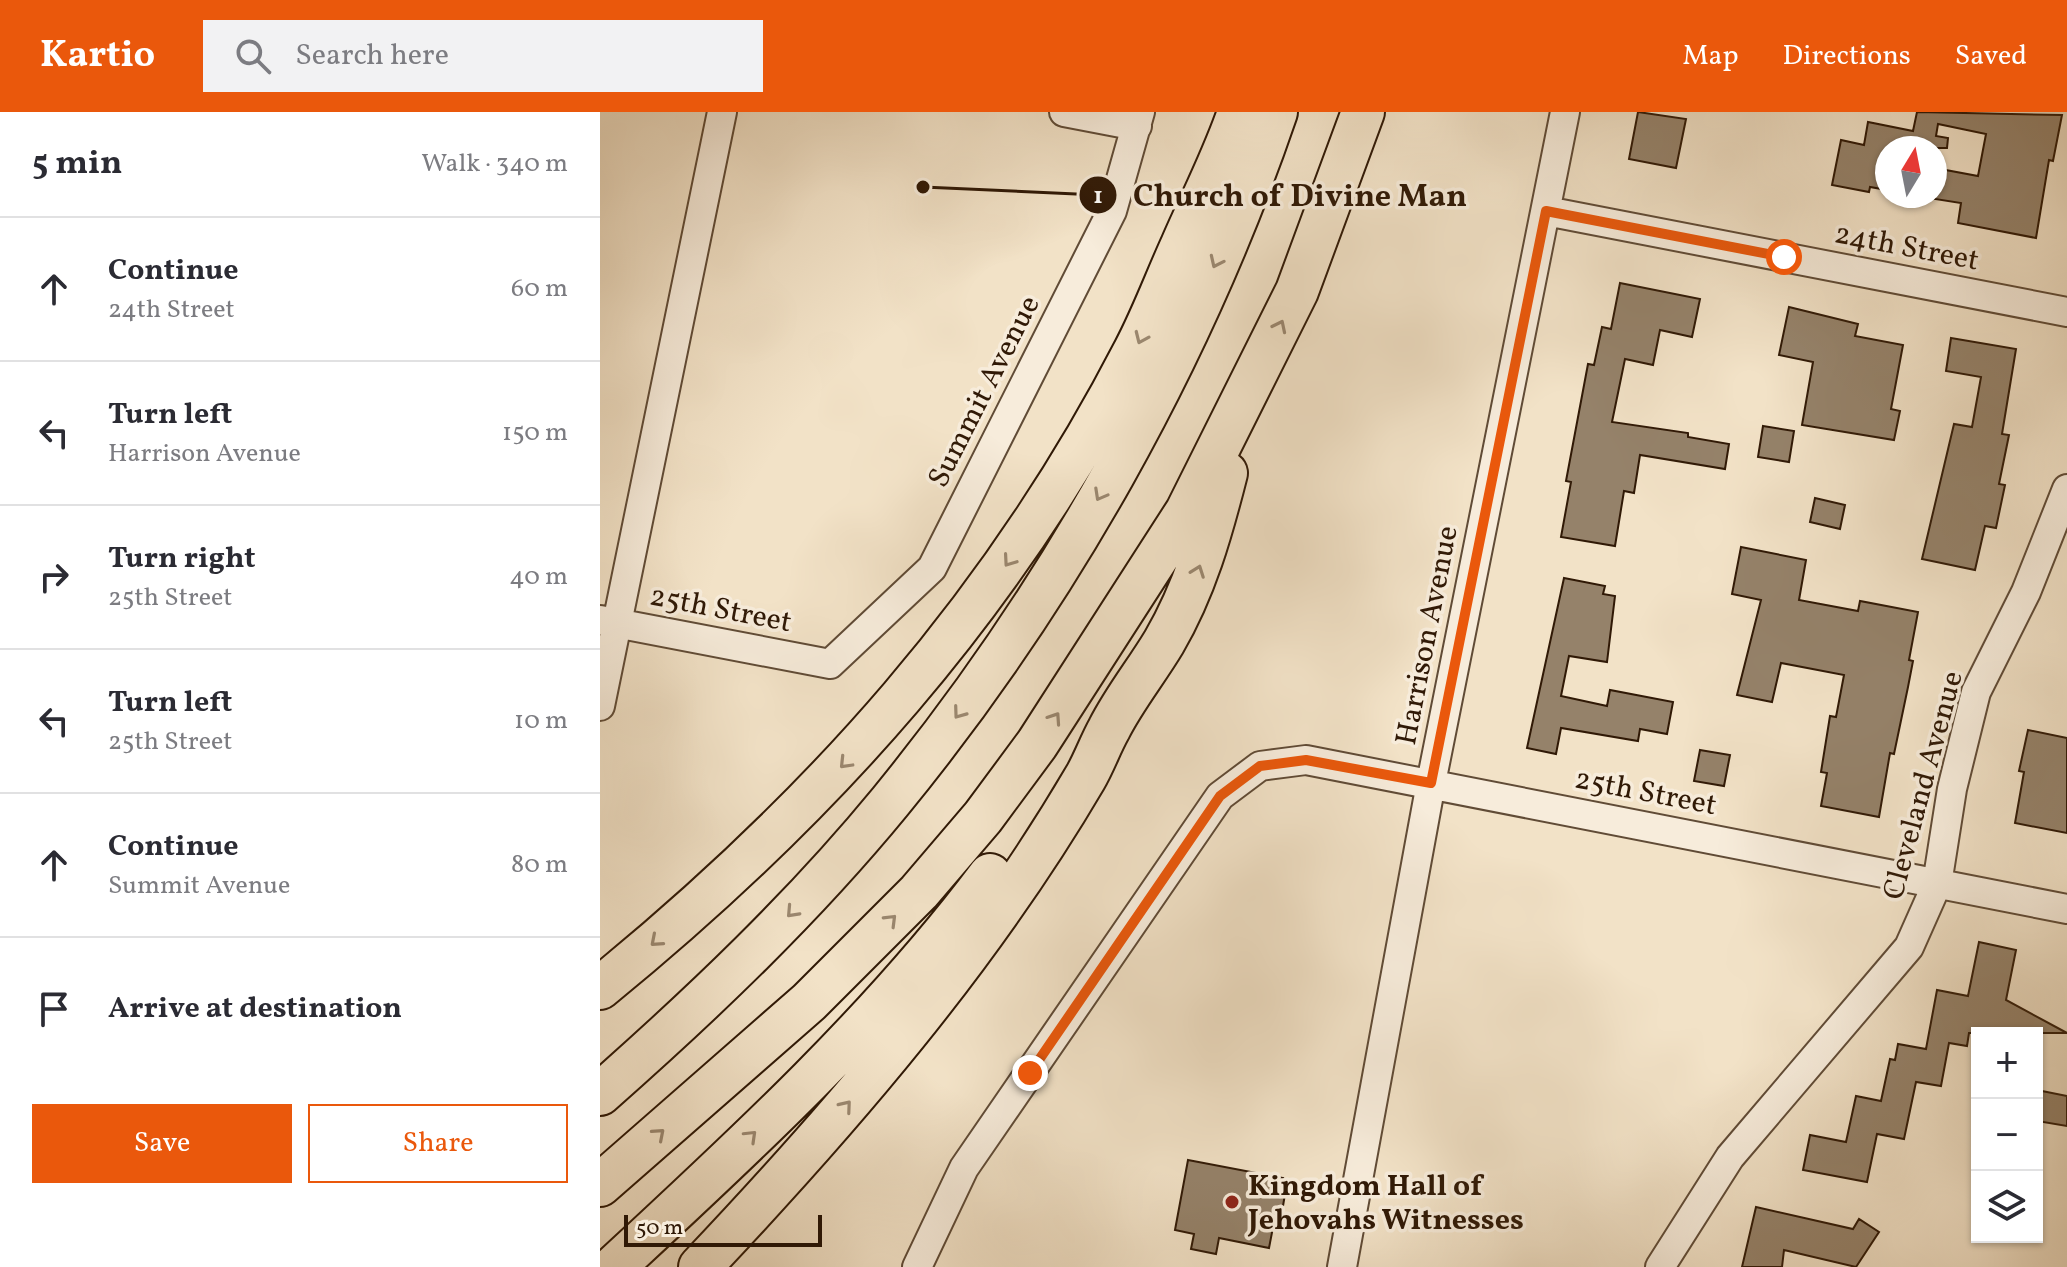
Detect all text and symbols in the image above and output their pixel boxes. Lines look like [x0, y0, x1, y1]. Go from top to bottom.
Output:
search box [203, 20, 763, 92]
text: Kartio [40, 30, 155, 83]
icon: search [231, 34, 275, 78]
text: Search here [295, 35, 449, 77]
text: Map [1683, 37, 1739, 76]
text: Directions [1783, 37, 1911, 76]
text: Saved [1955, 37, 2027, 76]
north arrow [1875, 136, 1947, 208]
text: 5 min [32, 141, 122, 188]
text: Walk · 340 m [421, 146, 568, 182]
callout: Church of Divine Man [1078, 167, 1482, 223]
text: Church of Divine Man [1133, 176, 1467, 220]
text: 1 [1093, 180, 1103, 214]
street label: 24th Street [1831, 213, 1982, 283]
route start [1766, 239, 1802, 275]
text: Continue [108, 250, 239, 292]
one-way arrow [1210, 254, 1226, 269]
icon: ahead [32, 267, 76, 311]
text: 60 m [511, 271, 568, 307]
street label: Summit Avenue [918, 289, 1051, 495]
text: 24th Street [108, 292, 235, 328]
one-way arrow [1270, 319, 1286, 334]
one-way arrow [1135, 330, 1151, 344]
text: Turn left [108, 394, 232, 436]
icon: left [32, 411, 76, 455]
text: 150 m [502, 415, 568, 451]
text: Harrison Avenue [108, 436, 301, 472]
one-way arrow [1094, 486, 1110, 501]
street label: Harrison Avenue [1386, 522, 1470, 749]
text: Turn right [108, 538, 256, 580]
one-way arrow [1004, 553, 1019, 567]
icon: right [32, 555, 76, 599]
text: 40 m [509, 559, 568, 595]
one-way arrow [1188, 564, 1205, 578]
street label: 25th Street [646, 576, 795, 644]
text: 25th Street [108, 580, 232, 616]
street label: Cleveland Avenue [1873, 667, 1975, 905]
text: Turn left [108, 682, 232, 724]
icon: left [32, 699, 76, 743]
text: 10 m [514, 703, 568, 739]
one-way arrow [954, 704, 969, 719]
one-way arrow [1045, 712, 1060, 727]
text: 25th Street [108, 724, 232, 760]
one-way arrow [840, 754, 854, 768]
street label: 25th Street [1571, 759, 1720, 827]
text: Continue [108, 826, 239, 868]
icon: ahead [32, 843, 76, 887]
text: 80 m [511, 847, 568, 883]
text: Summit Avenue [108, 868, 290, 904]
one-way arrow [787, 902, 801, 917]
one-way arrow [882, 915, 896, 929]
one-way arrow [650, 931, 665, 946]
icon: arrive [32, 987, 76, 1031]
text: Arrive at destination [108, 988, 402, 1030]
map controls [1971, 1027, 2043, 1243]
button: + [1971, 1027, 2043, 1099]
route end [1012, 1055, 1048, 1091]
button: − [1971, 1099, 2043, 1171]
one-way arrow [836, 1100, 851, 1115]
button: Save [32, 1104, 292, 1183]
button: Share [308, 1104, 568, 1183]
one-way arrow [649, 1129, 664, 1143]
one-way arrow [742, 1131, 757, 1145]
place label: Kingdom Hall of Jehovahs Witnesses [1247, 1166, 1524, 1242]
button: layers [1971, 1171, 2043, 1243]
marker: Kingdom Hall of Jehovahs Witnesses [1223, 1193, 1241, 1211]
scale bar [624, 1211, 822, 1247]
text: 50 m [636, 1213, 683, 1244]

